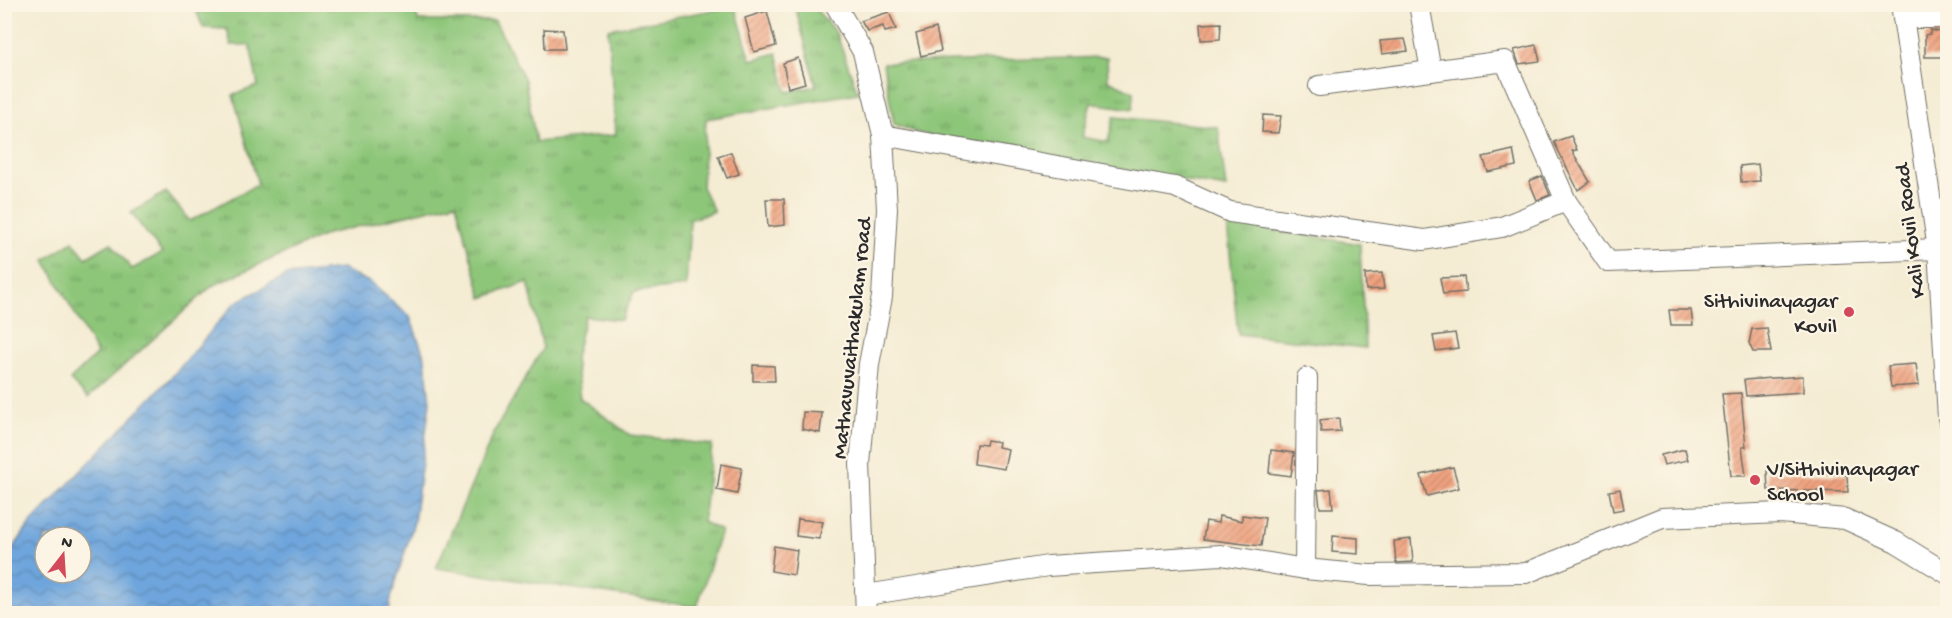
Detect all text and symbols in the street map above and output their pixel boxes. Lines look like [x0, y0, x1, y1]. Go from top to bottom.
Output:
street label: Kali Kovil Road [1891, 160, 1933, 299]
street label: Mathavuvaithakulam road [828, 214, 880, 460]
place label: Sithivinayagar Kovil [1704, 290, 1839, 341]
marker: Sithivinayagar Kovil [1842, 305, 1856, 319]
place label: V/Sithivinayagar School [1766, 458, 1920, 509]
marker: V/Sithivinayagar School [1748, 473, 1762, 487]
north arrow [33, 525, 93, 585]
text: N [59, 533, 75, 555]

